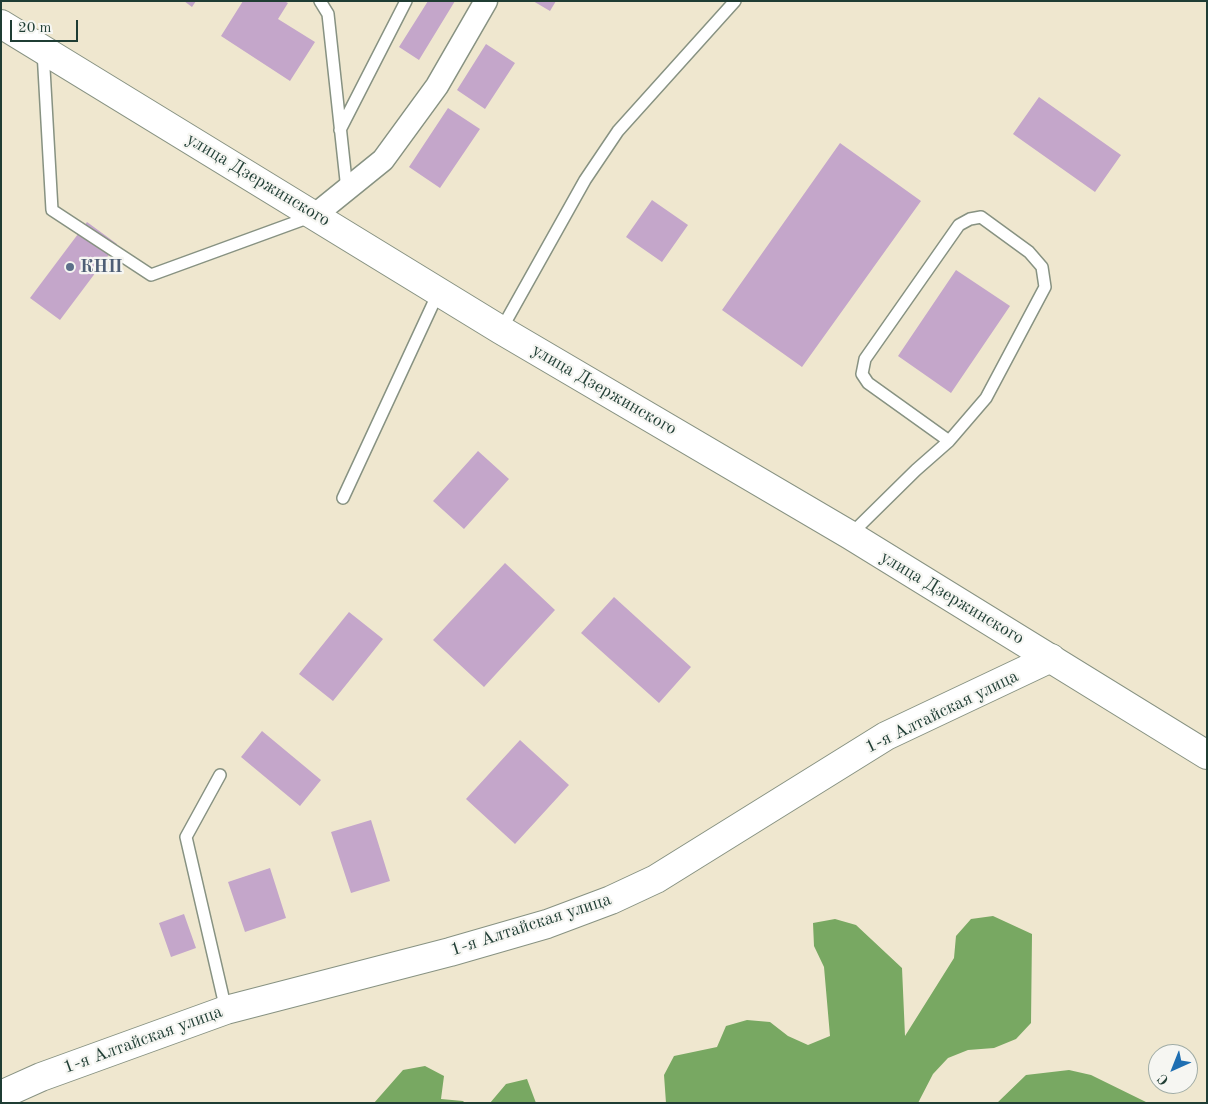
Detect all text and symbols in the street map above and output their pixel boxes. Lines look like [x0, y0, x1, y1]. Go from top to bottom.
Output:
scale bar [12, 10, 80, 42]
text: 20 m [18, 21, 52, 36]
street label: улица Дзержинского [182, 129, 334, 231]
place label: КНП [80, 256, 123, 278]
marker: КНП [64, 261, 76, 273]
street label: улица Дзержинского [528, 340, 680, 440]
street label: улица Дзержинского [876, 547, 1028, 649]
street label: 1-я Алтайская улица [862, 666, 1022, 758]
street label: 1-я Алтайская улица [448, 889, 614, 961]
street label: 1-я Алтайская улица [61, 1001, 225, 1079]
north arrow [1148, 1044, 1198, 1094]
text: С [1155, 1071, 1171, 1087]

